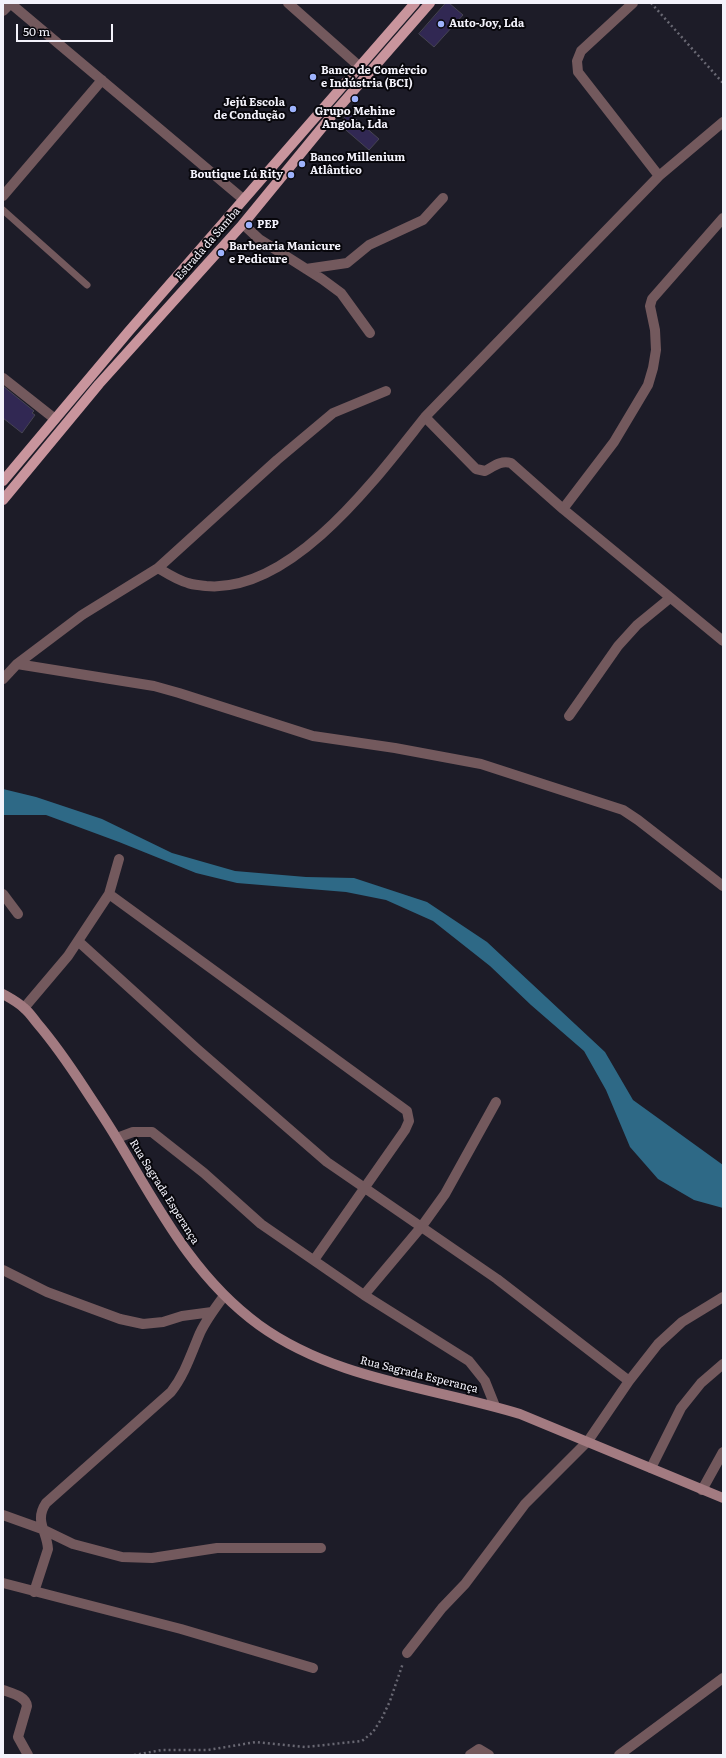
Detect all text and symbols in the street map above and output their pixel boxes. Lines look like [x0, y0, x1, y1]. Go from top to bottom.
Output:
scale bar [18, 16, 115, 42]
place label: Auto-Joy, Lda [449, 17, 524, 31]
marker: Auto-Joy, Lda [436, 19, 446, 29]
text: 50 m [23, 22, 50, 40]
place label: Banco de Comércio e Indústria (BCI) [321, 64, 427, 90]
marker: Banco de Comércio e Indústria (BCI) [308, 72, 318, 82]
marker: Grupo Mehine Angola, Lda [350, 94, 360, 104]
place label: Jejú Escola de Condução [214, 96, 285, 122]
marker: Jejú Escola de Condução [288, 104, 298, 114]
place label: Grupo Mehine Angola, Lda [315, 105, 395, 131]
place label: Banco Millenium Atlântico [310, 151, 405, 177]
marker: Banco Millenium Atlântico [297, 159, 307, 169]
place label: Boutique Lú Rity [190, 168, 283, 182]
marker: Boutique Lú Rity [286, 170, 296, 180]
street label: Estrada da Samba [173, 205, 243, 283]
place label: PEP [257, 218, 279, 232]
marker: PEP [244, 220, 254, 230]
place label: Barbearia Manicure e Pedicure [229, 240, 341, 266]
marker: Barbearia Manicure e Pedicure [216, 248, 226, 258]
street label: Rua Sagrada Esperança [126, 1137, 202, 1247]
street label: Rua Sagrada Esperança [359, 1354, 479, 1396]

